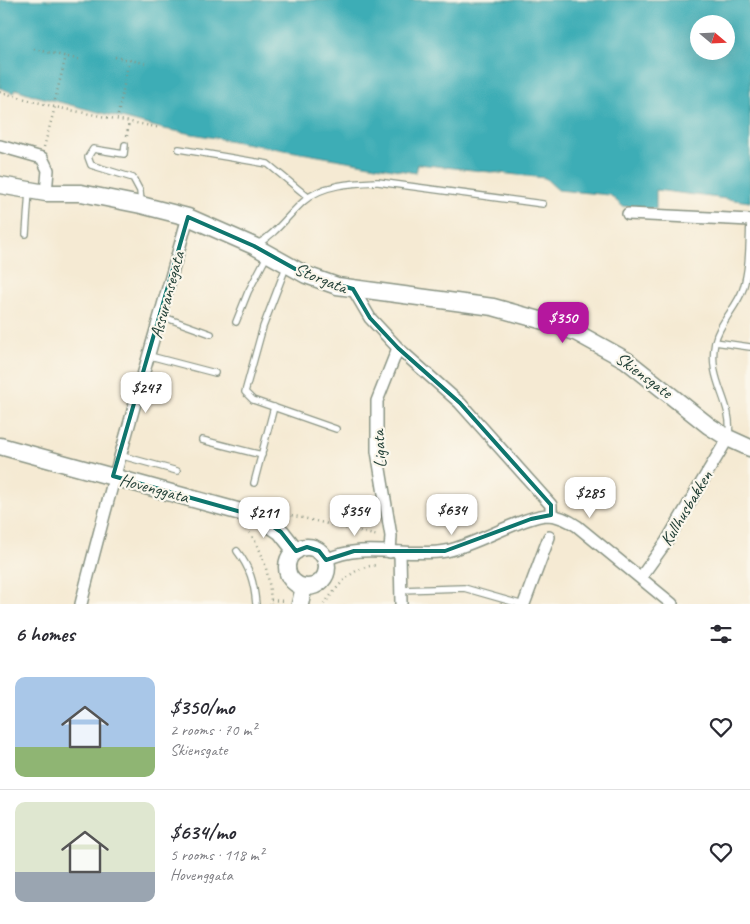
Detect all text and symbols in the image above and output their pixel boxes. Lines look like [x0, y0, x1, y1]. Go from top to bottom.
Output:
north arrow [690, 15, 735, 60]
map controls [690, 15, 735, 60]
street label: Assuransegata [145, 247, 190, 341]
street label: Storgata [291, 258, 352, 299]
pin: $350 [533, 302, 593, 344]
text: $350 [549, 308, 577, 328]
street label: Skiensgate [611, 347, 678, 404]
pin: $247 [116, 372, 176, 414]
text: $247 [132, 378, 160, 398]
street label: Ligata [367, 428, 391, 469]
street label: Kullhusbakken [655, 465, 718, 550]
street label: Hovenggata [117, 468, 192, 508]
pin: $285 [560, 476, 620, 519]
text: $285 [576, 483, 604, 503]
pin: $354 [325, 494, 385, 537]
pin: $634 [422, 494, 482, 536]
pin: $211 [234, 496, 294, 539]
text: $634 [437, 500, 467, 520]
text: $354 [341, 501, 369, 521]
text: $211 [250, 503, 278, 523]
icon: filters [707, 620, 735, 648]
text: 6 homes [15, 621, 75, 647]
text: $350/mo [170, 694, 234, 720]
icon: home [55, 697, 115, 757]
icon: heart [707, 713, 735, 741]
text: 2 rooms · 70 m² [170, 720, 256, 740]
text: Skiensgate [170, 740, 228, 760]
text: $634/mo [170, 819, 235, 845]
icon: home [55, 822, 115, 882]
icon: heart [707, 838, 735, 866]
text: 5 rooms · 118 m² [170, 845, 264, 865]
text: Hovenggata [170, 865, 233, 885]

